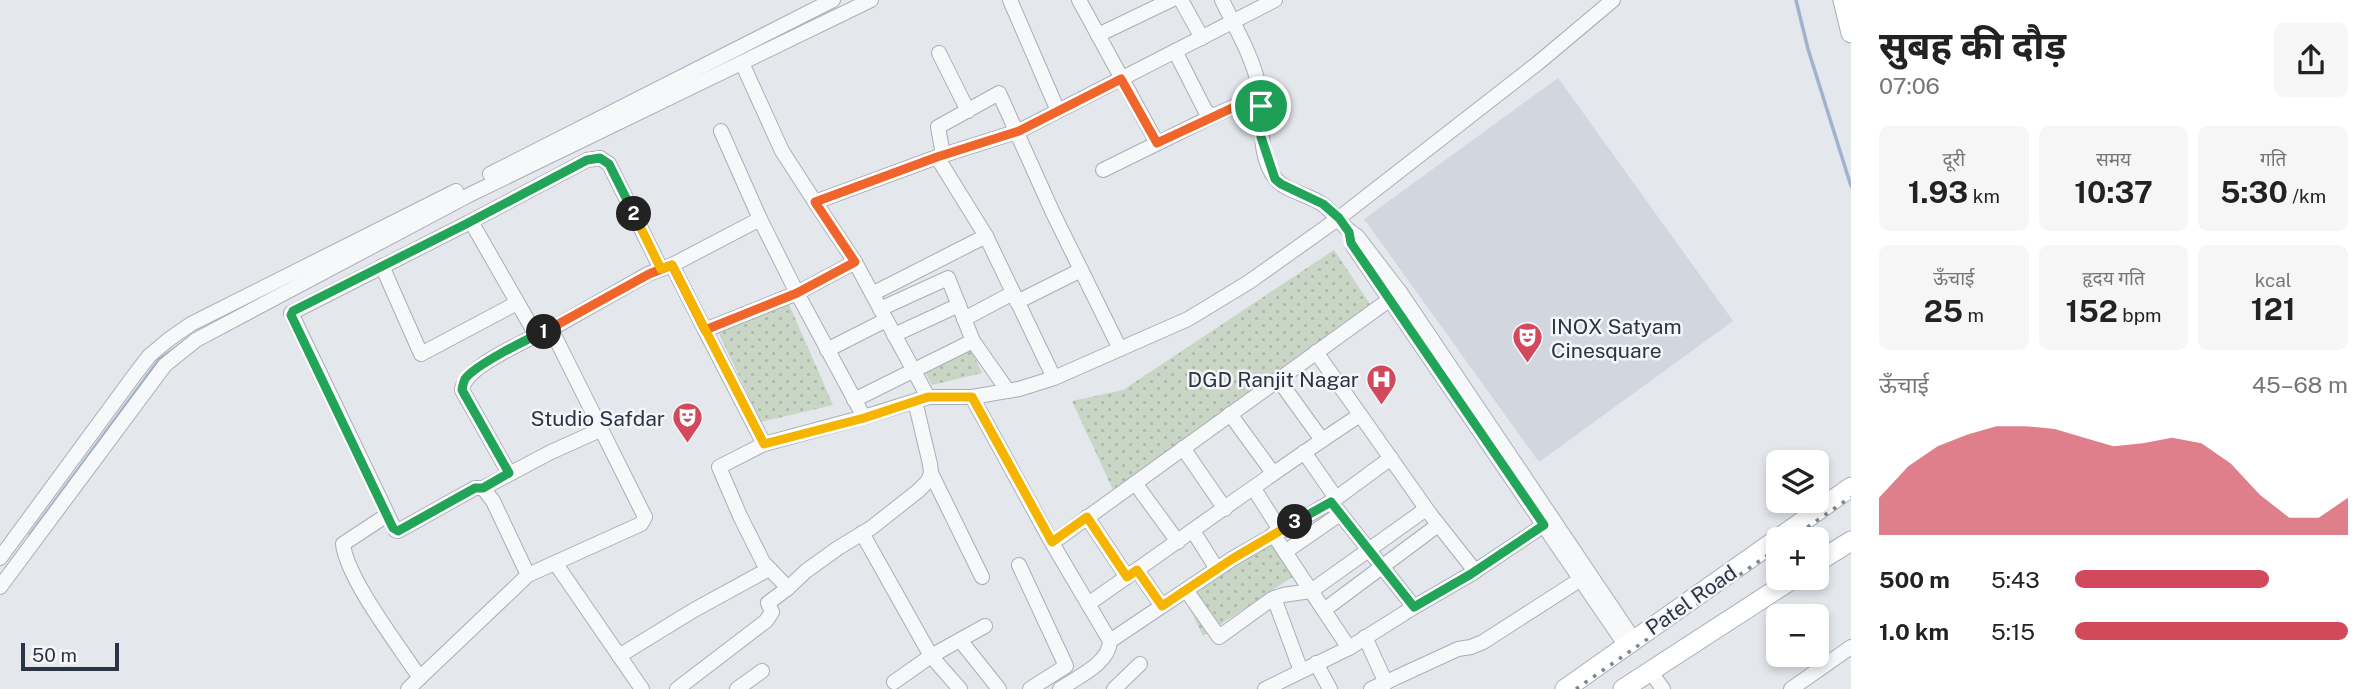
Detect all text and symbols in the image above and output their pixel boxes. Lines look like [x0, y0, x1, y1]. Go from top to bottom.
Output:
text: सुबह की दौड़ [1879, 23, 2066, 68]
button: share [2274, 23, 2348, 97]
text: 07:06 [1879, 72, 1940, 99]
pin [1231, 76, 1291, 136]
icon: arrive [1242, 87, 1280, 125]
text: दूरी [1942, 148, 1965, 170]
text: समय [2096, 148, 2131, 170]
text: गति [2260, 148, 2286, 170]
text: 1.93 [1908, 174, 1968, 210]
text: 10:37 [2074, 174, 2153, 210]
text: 5:30 [2220, 174, 2288, 210]
text: km [1968, 185, 2000, 207]
text: /km [2288, 185, 2326, 207]
pin: 2 [616, 196, 652, 232]
text: 2 [627, 202, 640, 224]
text: ऊँचाई [1933, 267, 1974, 289]
text: हृदय गति [2082, 267, 2145, 289]
text: kcal [2255, 269, 2292, 291]
text: 121 [2251, 291, 2296, 327]
text: 25 [1924, 293, 1963, 329]
text: 152 [2066, 293, 2118, 329]
text: m [1963, 304, 1984, 326]
text: bpm [2118, 304, 2161, 326]
pin: 1 [526, 314, 562, 350]
place label: INOX Satyam Cinesquare [1551, 314, 1682, 363]
text: 1 [539, 320, 548, 342]
theatre icon: INOX Satyam Cinesquare [1511, 321, 1545, 365]
hospital icon: DGD Ranjit Nagar [1365, 362, 1399, 406]
place label: DGD Ranjit Nagar [1188, 367, 1359, 392]
text: ऊँचाई [1879, 371, 1929, 398]
text: 45–68 m [2252, 371, 2348, 398]
theatre icon: Studio Safdar [671, 401, 705, 445]
place label: Studio Safdar [531, 406, 665, 431]
map controls [1766, 450, 1829, 667]
button: layers [1766, 450, 1829, 513]
pin: 3 [1278, 504, 1312, 540]
text: 3 [1288, 510, 1301, 532]
button: + [1766, 527, 1829, 590]
street label: Patel Road [1641, 560, 1741, 640]
text: 500 m [1879, 566, 1950, 593]
text: 5:43 [1991, 566, 2040, 593]
button: − [1766, 604, 1829, 667]
text: 1.0 km [1879, 618, 1949, 645]
text: 5:15 [1991, 618, 2035, 645]
scale bar [21, 640, 119, 672]
text: 50 m [32, 644, 77, 666]

